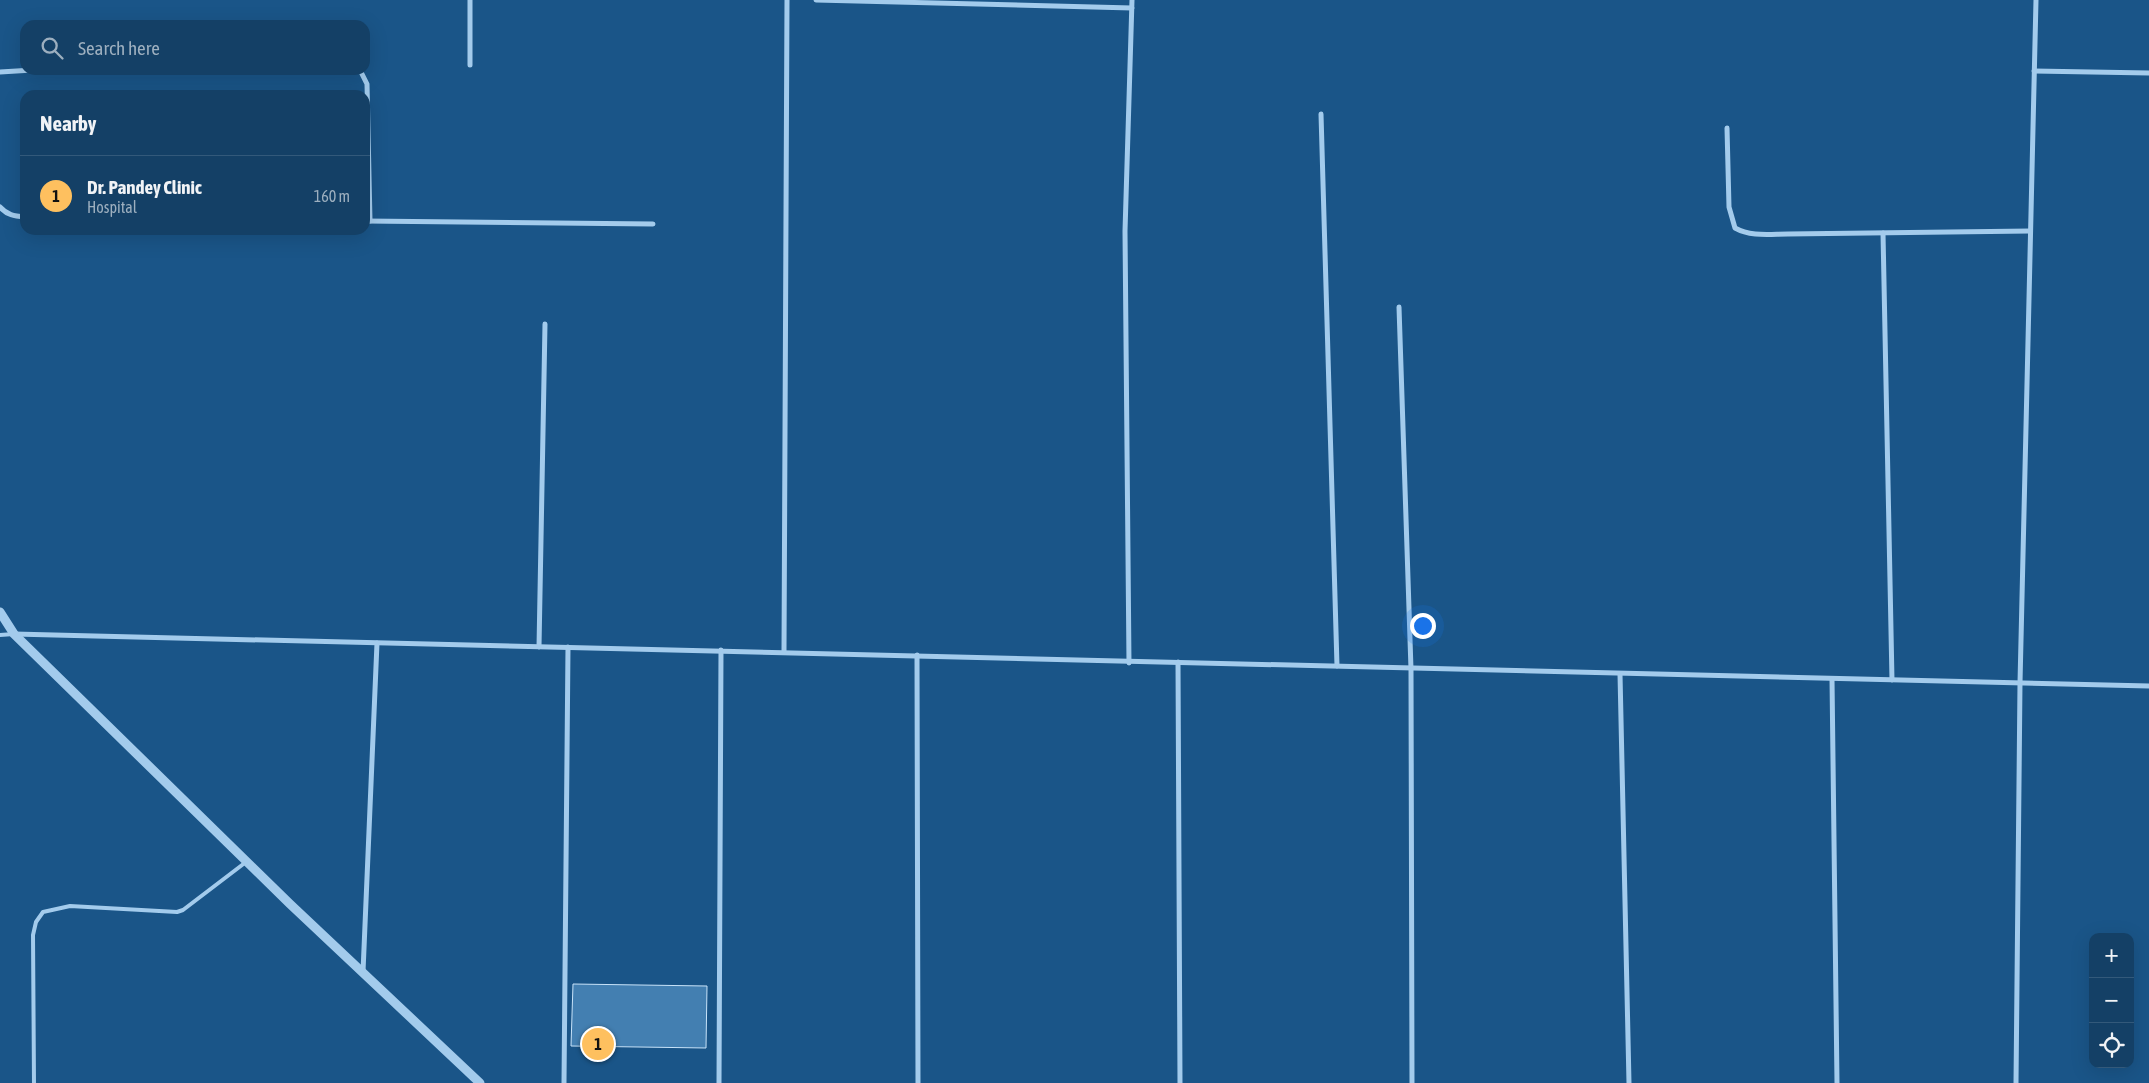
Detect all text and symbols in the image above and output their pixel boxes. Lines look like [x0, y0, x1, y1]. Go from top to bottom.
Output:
search box [20, 20, 370, 75]
icon: search [38, 34, 66, 62]
text: Search here [78, 37, 160, 59]
text: Nearby [40, 111, 96, 135]
text: Dr. Pandey Clinic [87, 176, 202, 198]
text: 1 [52, 187, 60, 205]
text: 160 m [314, 187, 350, 205]
text: Hospital [87, 198, 137, 216]
your location [1410, 613, 1436, 639]
map controls [2089, 933, 2134, 1068]
button: + [2089, 933, 2134, 978]
button: − [2089, 978, 2134, 1023]
button: locate [2089, 1023, 2134, 1068]
pin: 1 [582, 1025, 614, 1063]

